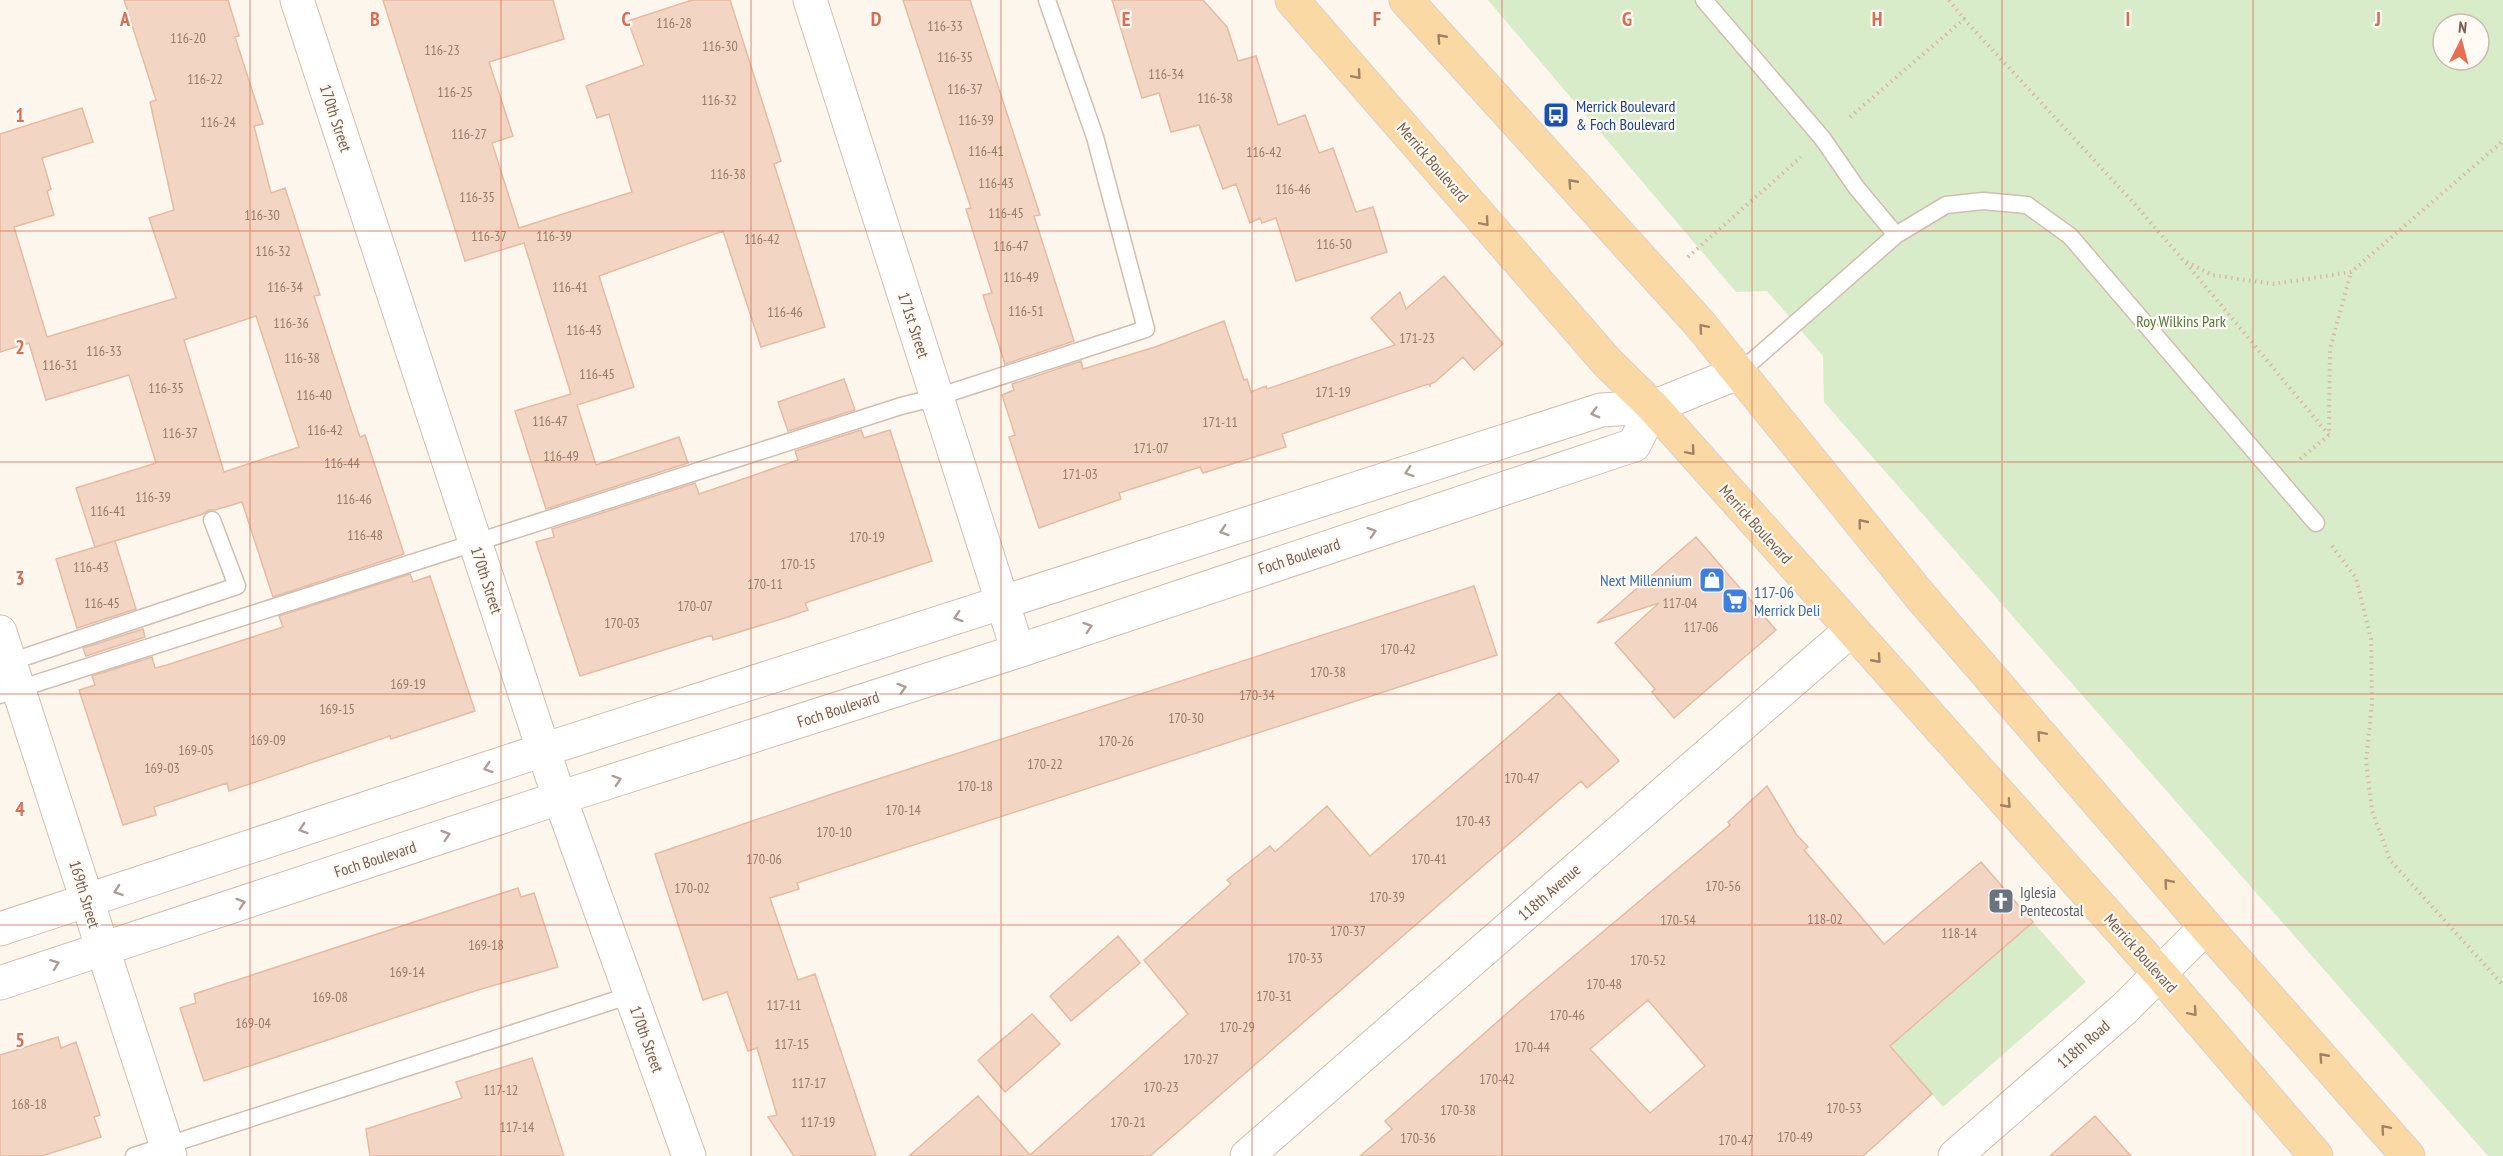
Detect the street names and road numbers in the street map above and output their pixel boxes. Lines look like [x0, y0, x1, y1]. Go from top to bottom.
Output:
street label: 170th Street [316, 82, 356, 155]
street label: Merrick Boulevard [1393, 118, 1473, 206]
street label: 171st Street [894, 290, 934, 361]
street label: Merrick Boulevard [1715, 480, 1797, 568]
street label: Foch Boulevard [1255, 533, 1343, 579]
street label: 170th Street [467, 544, 507, 617]
street label: Foch Boulevard [794, 686, 882, 732]
street label: Foch Boulevard [331, 836, 419, 882]
street label: 169th Street [65, 858, 105, 931]
street label: 118th Avenue [1514, 859, 1584, 925]
street label: Merrick Boulevard [2100, 909, 2182, 997]
street label: 170th Street [626, 1003, 668, 1076]
street label: 118th Road [2052, 1016, 2114, 1072]

